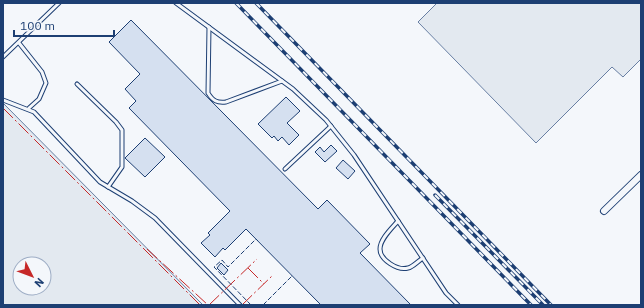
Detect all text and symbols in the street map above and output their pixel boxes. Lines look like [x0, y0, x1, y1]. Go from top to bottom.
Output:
scale bar [14, 12, 114, 38]
text: 100 m [20, 18, 55, 33]
north arrow [12, 256, 52, 296]
text: N [32, 275, 47, 290]

